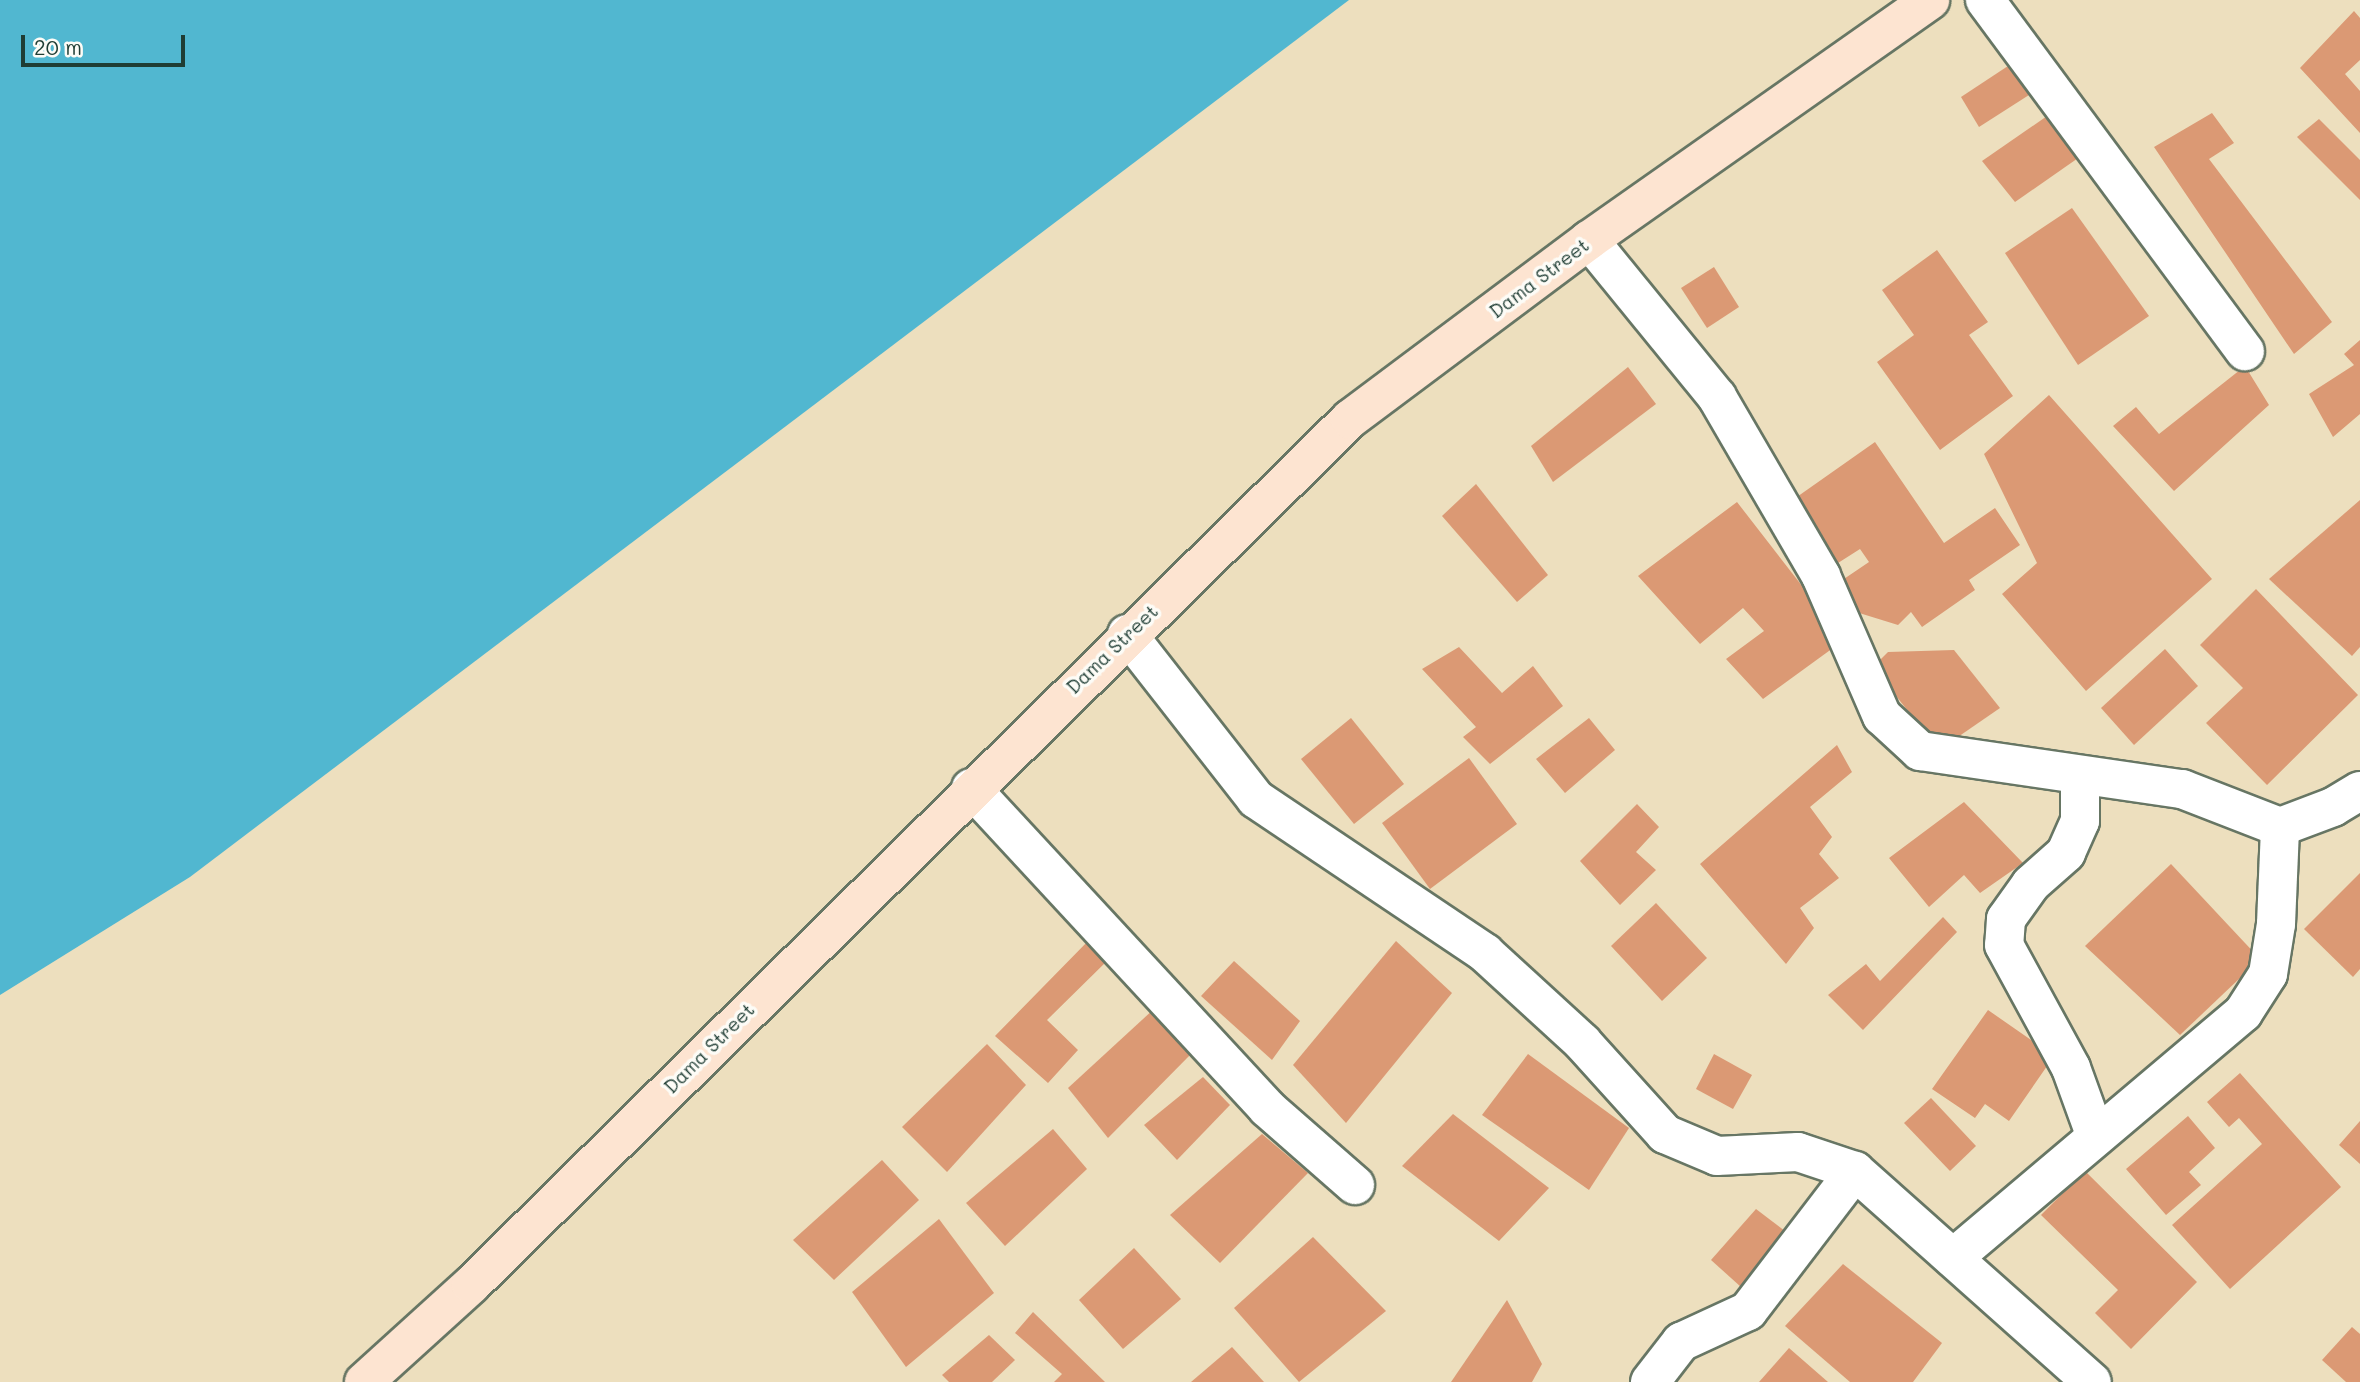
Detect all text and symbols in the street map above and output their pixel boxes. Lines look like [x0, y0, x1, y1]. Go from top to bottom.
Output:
scale bar [24, 21, 189, 65]
text: 20 m [34, 33, 82, 60]
street label: Dama Street [1485, 233, 1593, 323]
street label: Dama Street [1061, 600, 1163, 698]
street label: Dama Street [659, 998, 759, 1098]

